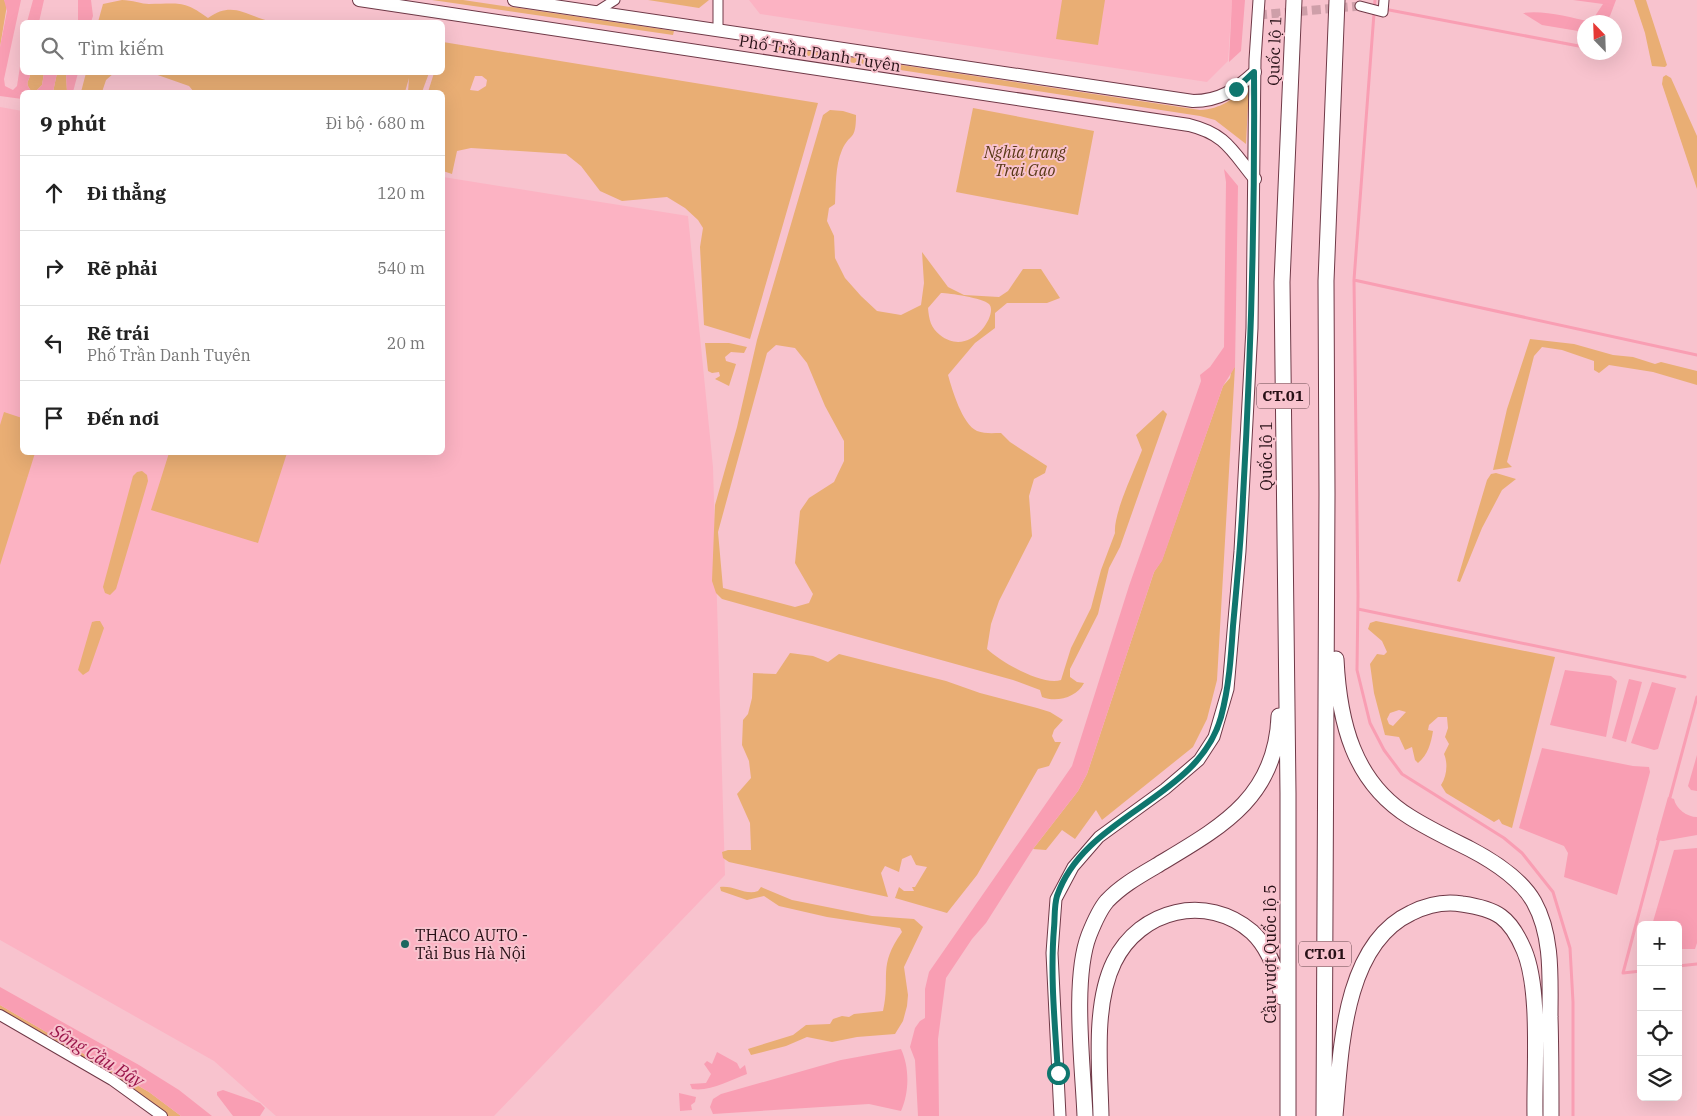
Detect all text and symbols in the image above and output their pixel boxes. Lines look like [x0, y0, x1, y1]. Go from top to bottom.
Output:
north arrow [1577, 15, 1622, 60]
street label: Quốc lộ 1 [1263, 16, 1285, 86]
search box [20, 20, 445, 75]
street label: Phố Trần Danh Tuyên [738, 30, 902, 76]
icon: search [38, 34, 66, 62]
text: Tìm kiếm [78, 36, 164, 60]
route end [1225, 78, 1248, 101]
text: 9 phút [40, 109, 106, 137]
text: Đi bộ · 680 m [326, 113, 425, 133]
park label: Nghĩa trang Trại Gạo [983, 142, 1066, 180]
icon: ahead [40, 179, 68, 207]
text: Đi thẳng [87, 181, 166, 205]
text: 120 m [377, 183, 425, 203]
icon: right [40, 254, 68, 282]
text: Rẽ phải [87, 256, 157, 280]
text: 540 m [377, 258, 425, 278]
text: Rẽ trái [87, 321, 149, 345]
icon: left [40, 329, 68, 357]
text: 20 m [387, 333, 425, 353]
text: Phố Trần Danh Tuyên [87, 345, 251, 365]
road number: CT.01 [1257, 384, 1309, 408]
icon: arrive [40, 404, 68, 432]
text: Đến nơi [87, 406, 159, 430]
street label: Quốc lộ 1 [1256, 421, 1276, 491]
street label: Cầu vượt Quốc lộ 5 [1260, 885, 1280, 1023]
map controls [1637, 921, 1682, 1101]
button: + [1637, 921, 1682, 966]
place label: THACO AUTO - Tải Bus Hà Nội [415, 925, 528, 963]
marker: THACO AUTO - Tải Bus Hà Nội [399, 938, 411, 950]
road number: CT.01 [1299, 942, 1351, 966]
button: − [1637, 966, 1682, 1011]
button: locate [1637, 1011, 1682, 1056]
water label: Sông Cầu Bây [46, 1018, 150, 1093]
button: layers [1637, 1056, 1682, 1101]
route start [1047, 1062, 1070, 1085]

